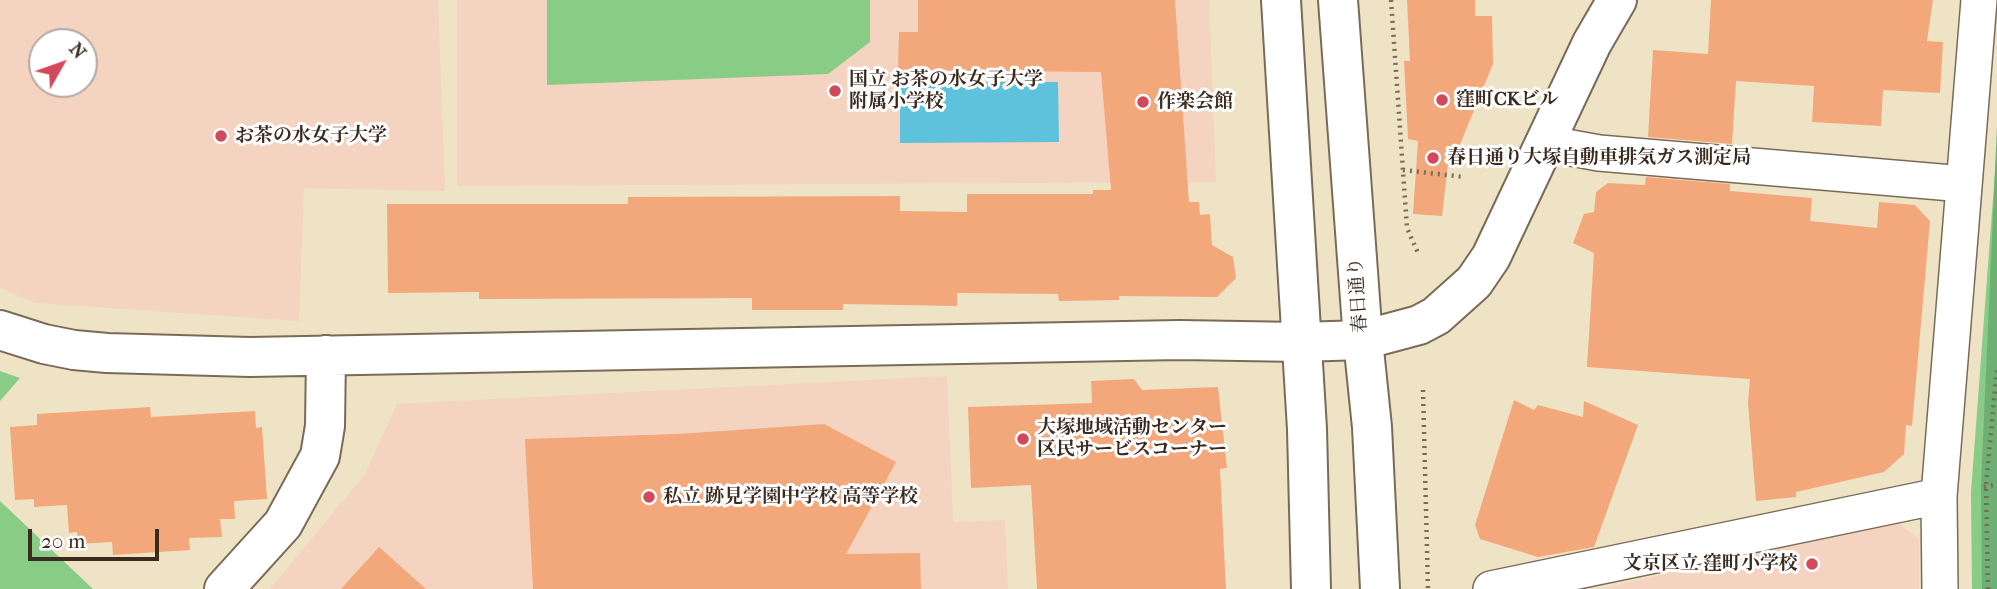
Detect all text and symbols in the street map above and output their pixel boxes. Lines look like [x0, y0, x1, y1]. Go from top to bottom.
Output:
north arrow [28, 28, 98, 98]
text: N [64, 38, 91, 63]
place label: 国立 お茶の水女子大学 附属小学校 [849, 69, 1043, 113]
marker: 国立 お茶の水女子大学 附属小学校 [827, 83, 843, 99]
place label: 窪町CKビル [1456, 89, 1559, 111]
place label: 作楽会館 [1157, 91, 1233, 113]
marker: 窪町CKビル [1434, 92, 1450, 108]
marker: 作楽会館 [1135, 94, 1151, 110]
place label: お茶の水女子大学 [235, 125, 387, 147]
marker: お茶の水女子大学 [213, 128, 229, 144]
place label: 春日通り大塚自動車排気ガス測定局 [1447, 147, 1751, 169]
marker: 春日通り大塚自動車排気ガス測定局 [1425, 150, 1441, 166]
street label: 春日通り [1345, 256, 1373, 334]
place label: 大塚地域活動センター 区民サービスコーナー [1037, 417, 1227, 461]
marker: 大塚地域活動センター 区民サービスコーナー [1015, 431, 1031, 447]
place label: 私立 跡見学園中学校 高等学校 [663, 486, 918, 508]
marker: 私立 跡見学園中学校 高等学校 [641, 489, 657, 505]
scale bar [32, 516, 163, 560]
text: 20 m [41, 529, 85, 553]
place label: 文京区立 窪町小学校 [1623, 553, 1798, 575]
marker: 文京区立 窪町小学校 [1804, 556, 1820, 572]

